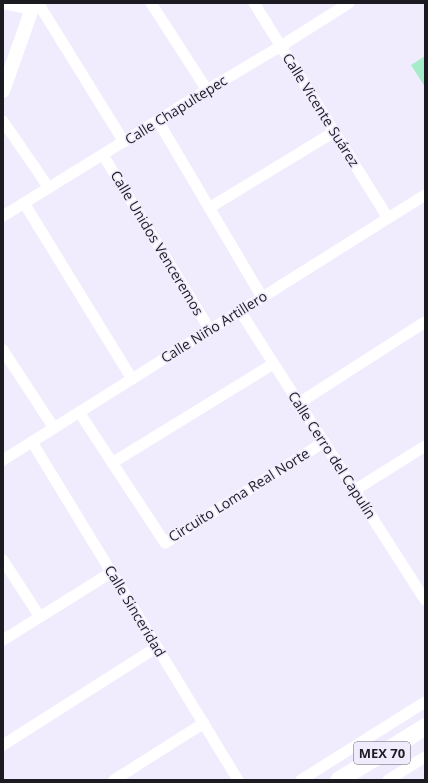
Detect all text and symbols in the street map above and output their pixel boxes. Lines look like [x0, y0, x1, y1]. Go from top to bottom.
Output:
street label: Calle Vicente Suárez [279, 49, 364, 171]
street label: Calle Chapultepec [121, 70, 231, 149]
street label: Calle Unidos Venceremos [107, 167, 208, 319]
street label: Calle Niño Artillero [157, 286, 271, 367]
street label: Calle Cerro del Capulín [284, 387, 381, 522]
street label: Circuito Loma Real Norte [165, 443, 313, 546]
street label: Calle Sinceridad [101, 561, 170, 660]
road number: MEX 70 [354, 742, 410, 764]

